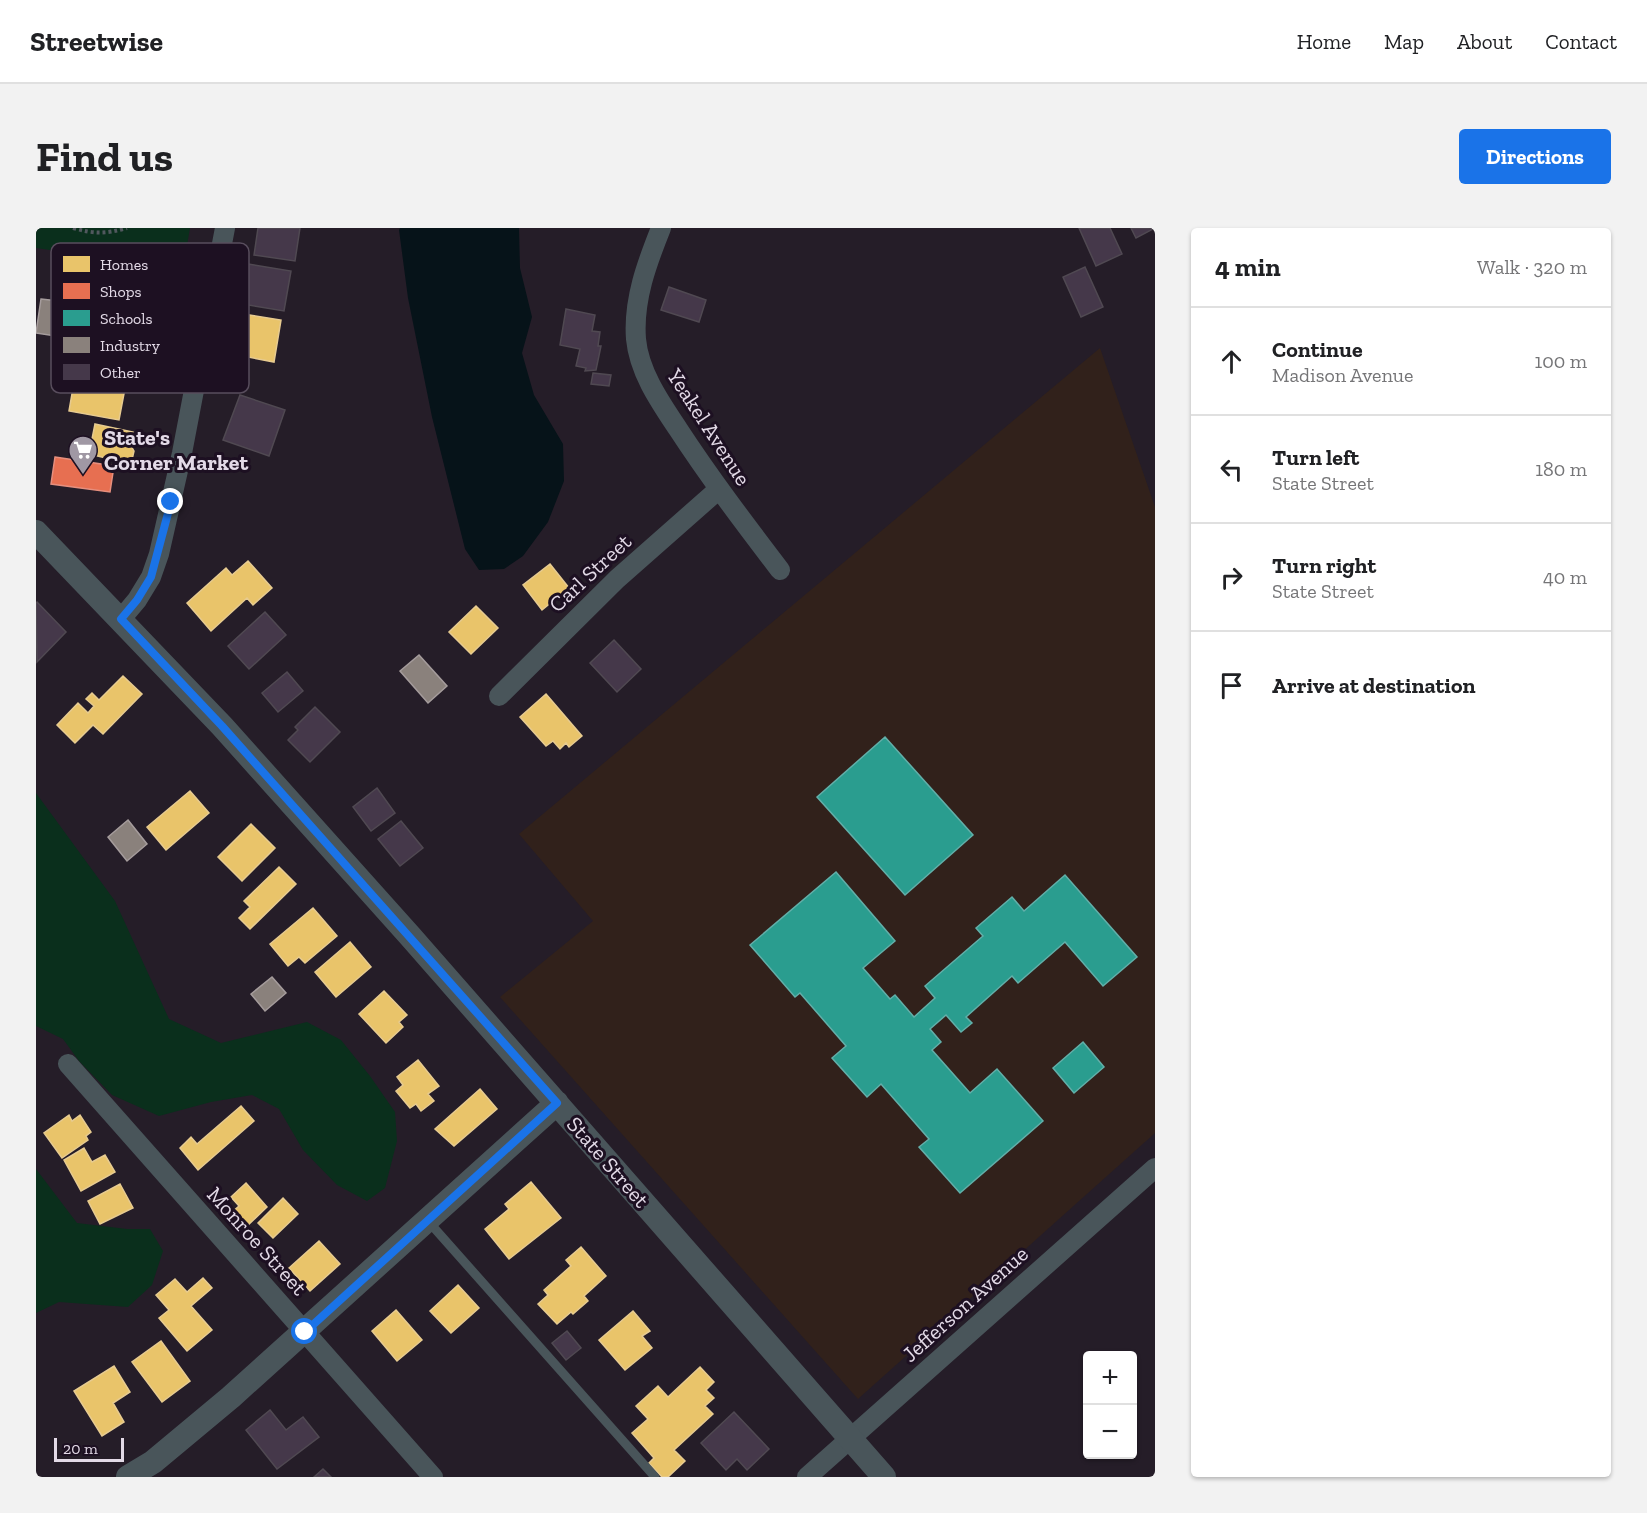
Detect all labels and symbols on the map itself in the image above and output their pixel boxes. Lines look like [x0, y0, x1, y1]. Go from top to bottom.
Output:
legend [51, 243, 249, 393]
text: Homes [100, 255, 148, 274]
text: Shops [100, 282, 142, 301]
text: Schools [100, 309, 153, 328]
text: Industry [100, 336, 161, 355]
text: Other [100, 363, 141, 382]
street label: Yeakel Avenue [661, 363, 757, 491]
place label: State's Corner Market [104, 424, 248, 476]
supermarket icon: State's Corner Market [67, 434, 99, 476]
route end [157, 488, 183, 514]
street label: Carl Street [543, 528, 637, 618]
street label: State Street [561, 1111, 655, 1214]
street label: Monroe Street [201, 1181, 313, 1301]
street label: Jefferson Avenue [896, 1240, 1034, 1368]
route start [291, 1318, 317, 1344]
scale bar [54, 1435, 124, 1462]

